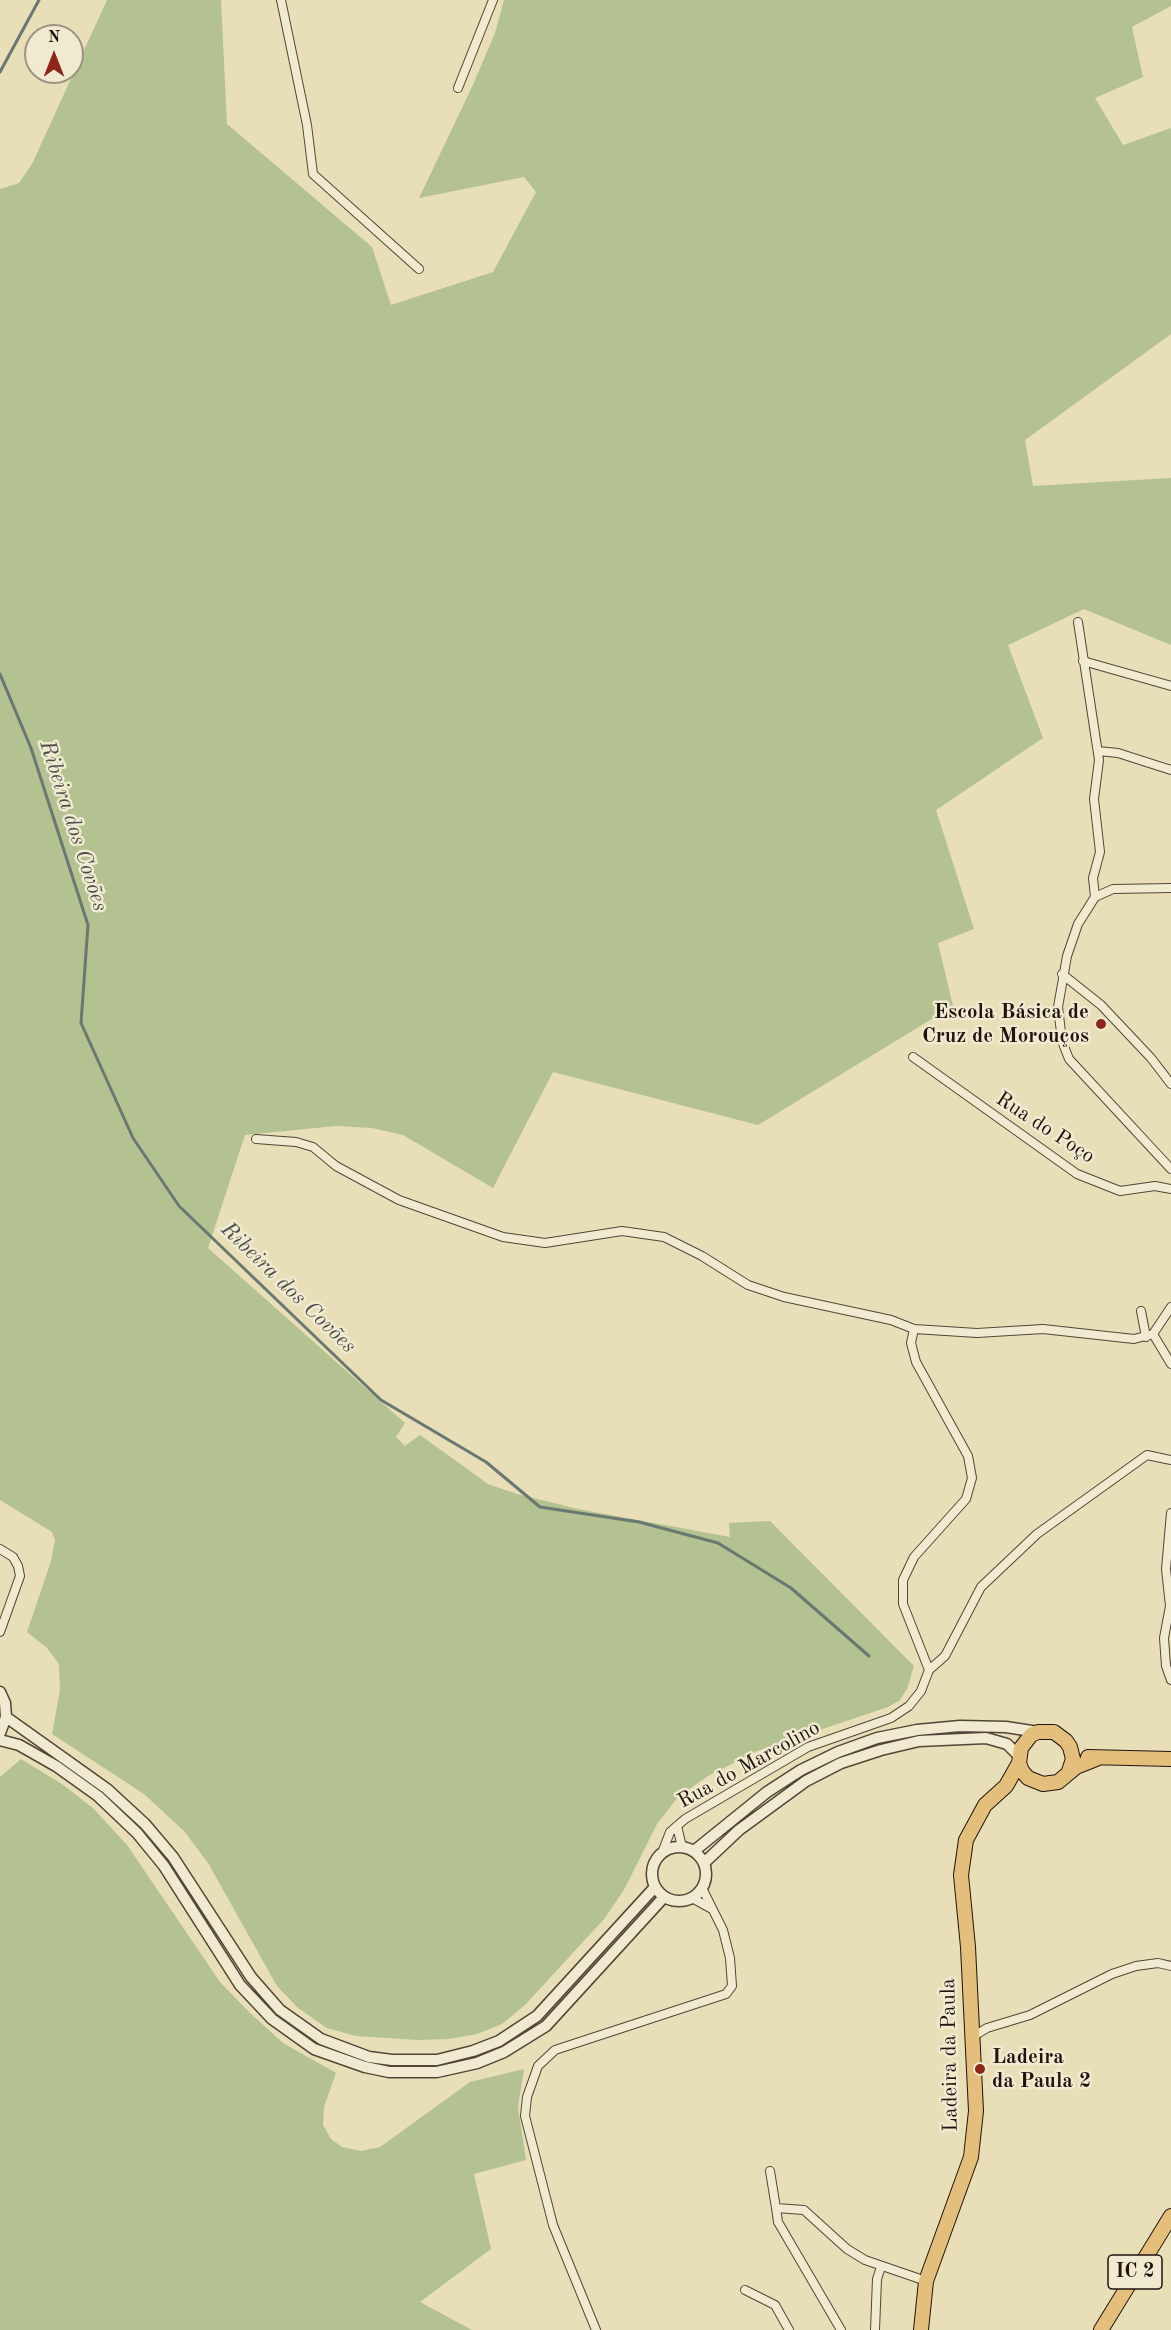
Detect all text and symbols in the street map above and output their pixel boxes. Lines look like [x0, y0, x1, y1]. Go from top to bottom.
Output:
north arrow [24, 24, 84, 84]
text: N [48, 30, 60, 46]
water label: Ribeira dos Covões [33, 737, 113, 915]
place label: Escola Básica de Cruz de Morouços [922, 999, 1089, 1049]
marker: Escola Básica de Cruz de Morouços [1094, 1017, 1108, 1031]
street label: Rua do Poço [991, 1087, 1099, 1169]
water label: Ribeira dos Covões [215, 1217, 361, 1359]
street label: Rua do Marcolino [673, 1715, 825, 1815]
street label: Ladeira da Paula [936, 1978, 964, 2132]
place label: Ladeira da Paula 2 [992, 2044, 1091, 2094]
marker: Ladeira da Paula 2 [973, 2062, 987, 2076]
road number: IC 2 [1108, 2255, 1162, 2289]

